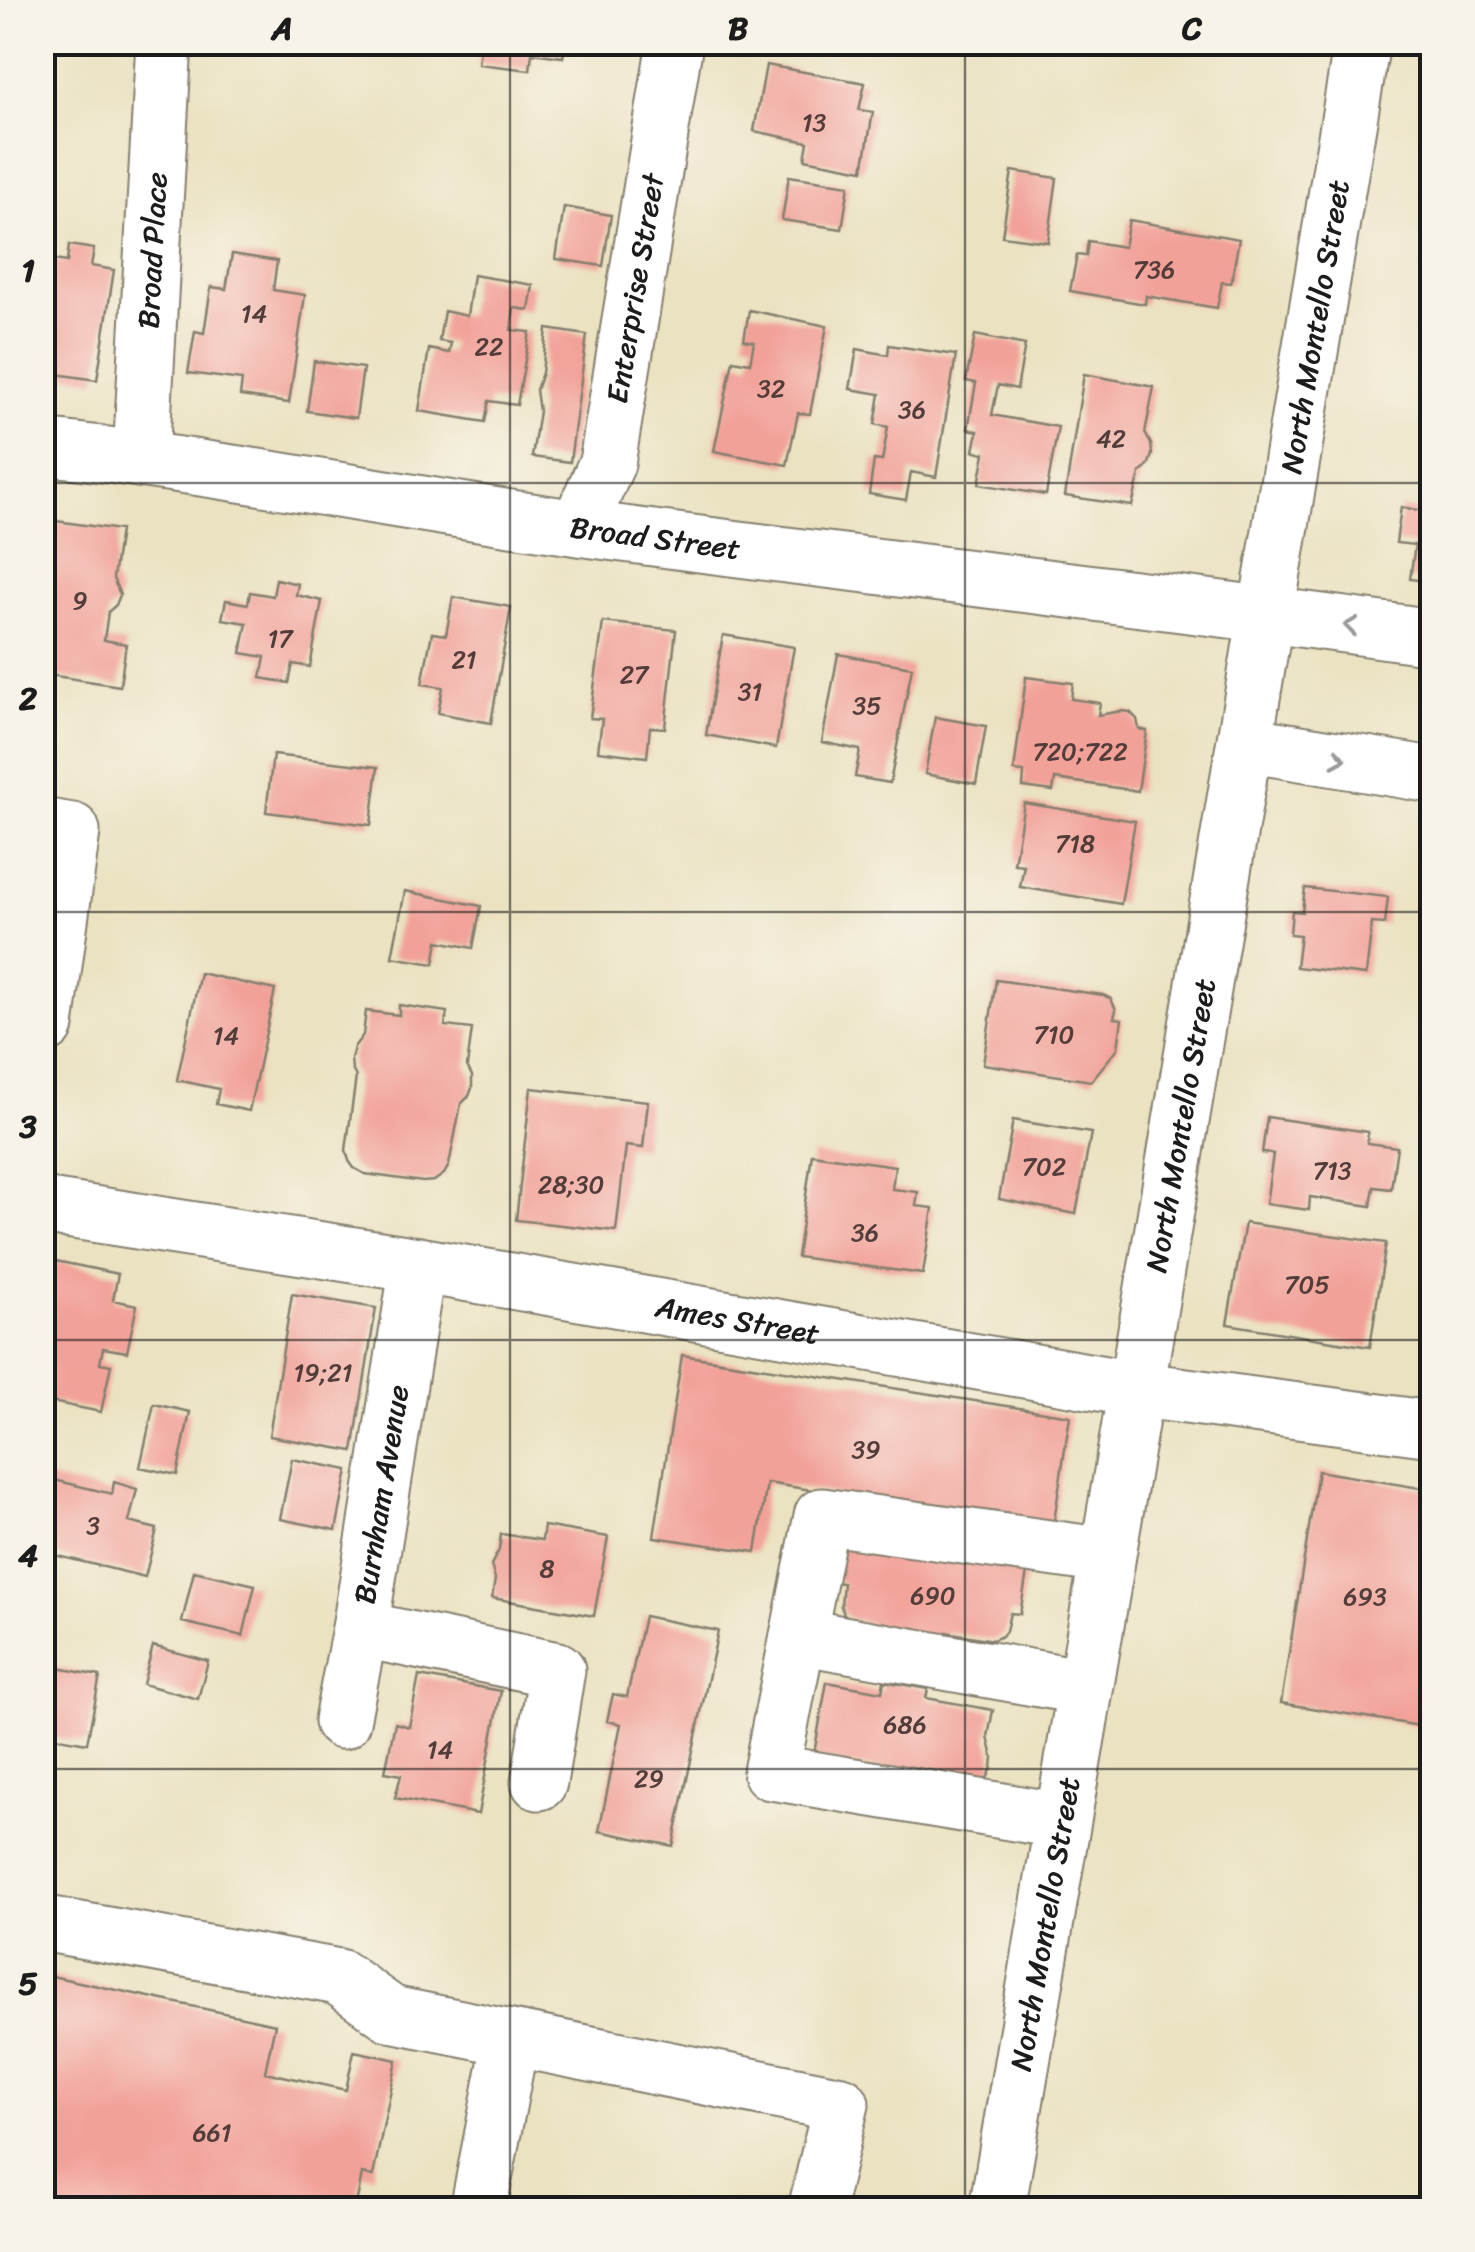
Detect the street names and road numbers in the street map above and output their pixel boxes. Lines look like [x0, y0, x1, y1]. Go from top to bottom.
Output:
street label: Enterprise Street [590, 168, 681, 407]
street label: Broad Place [121, 171, 184, 330]
street label: North Montello Street [1264, 176, 1366, 478]
street label: Broad Street [567, 500, 744, 576]
street label: North Montello Street [1129, 974, 1232, 1276]
street label: Ames Street [650, 1279, 824, 1361]
street label: Burnham Avenue [337, 1381, 425, 1608]
street label: North Montello Street [994, 1773, 1097, 2075]

